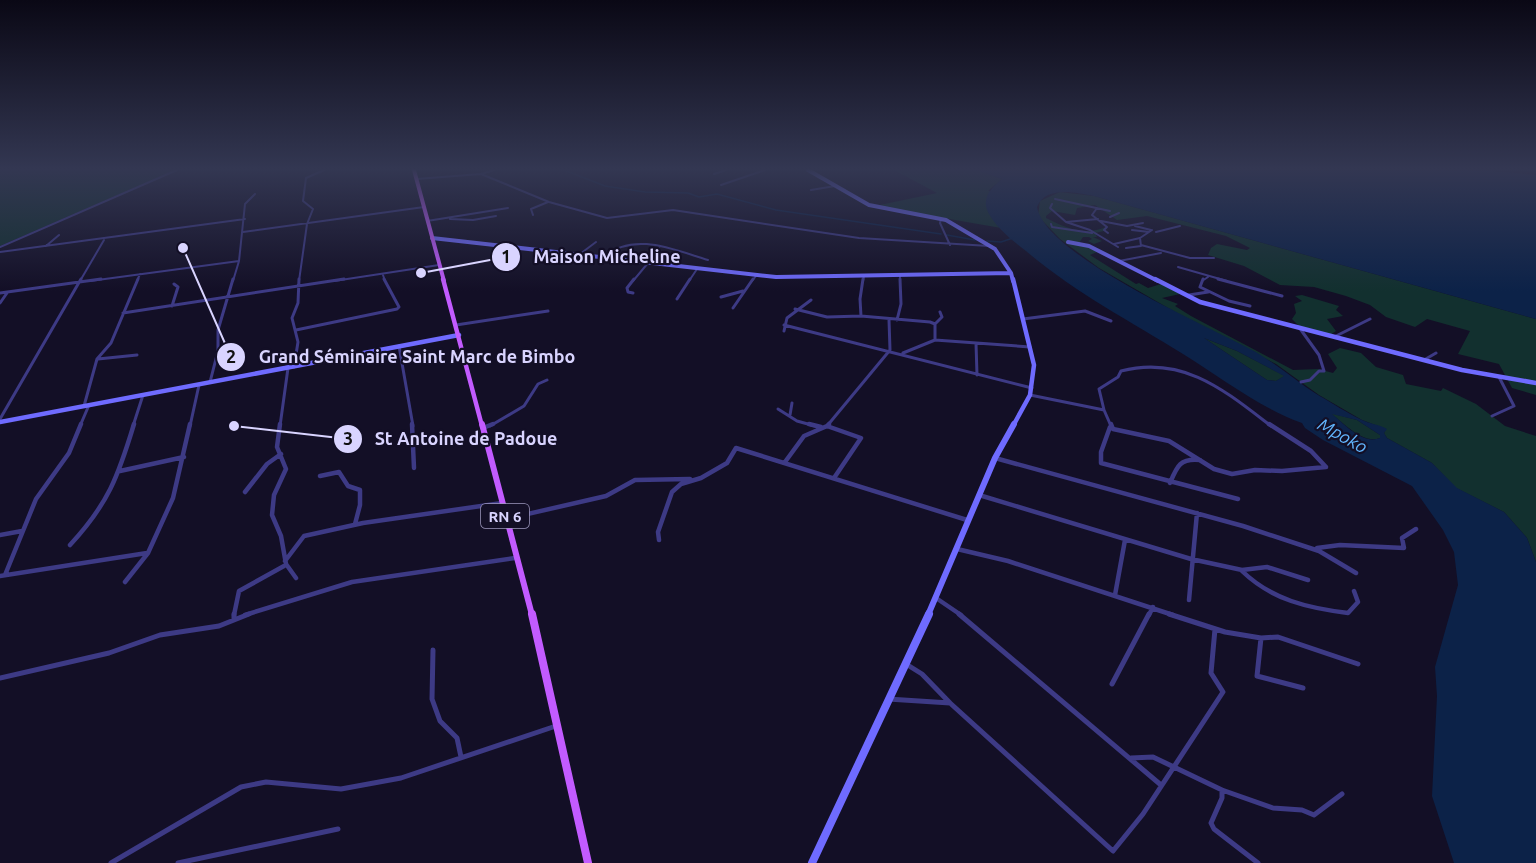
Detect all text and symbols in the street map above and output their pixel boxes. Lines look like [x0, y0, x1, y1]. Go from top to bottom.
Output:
callout: Maison Micheline [491, 239, 692, 275]
text: 1 [501, 246, 511, 266]
text: Maison Micheline [533, 246, 681, 266]
callout: Grand Séminaire Saint Marc de Bimbo [216, 339, 587, 375]
text: 2 [226, 346, 236, 366]
text: Grand Séminaire Saint Marc de Bimbo [259, 346, 575, 366]
water label: Mpoko [1315, 413, 1371, 457]
callout: St Antoine de Padoue [333, 421, 569, 457]
text: 3 [343, 428, 353, 448]
text: St Antoine de Padoue [375, 428, 557, 448]
road number: RN 6 [481, 504, 529, 528]

